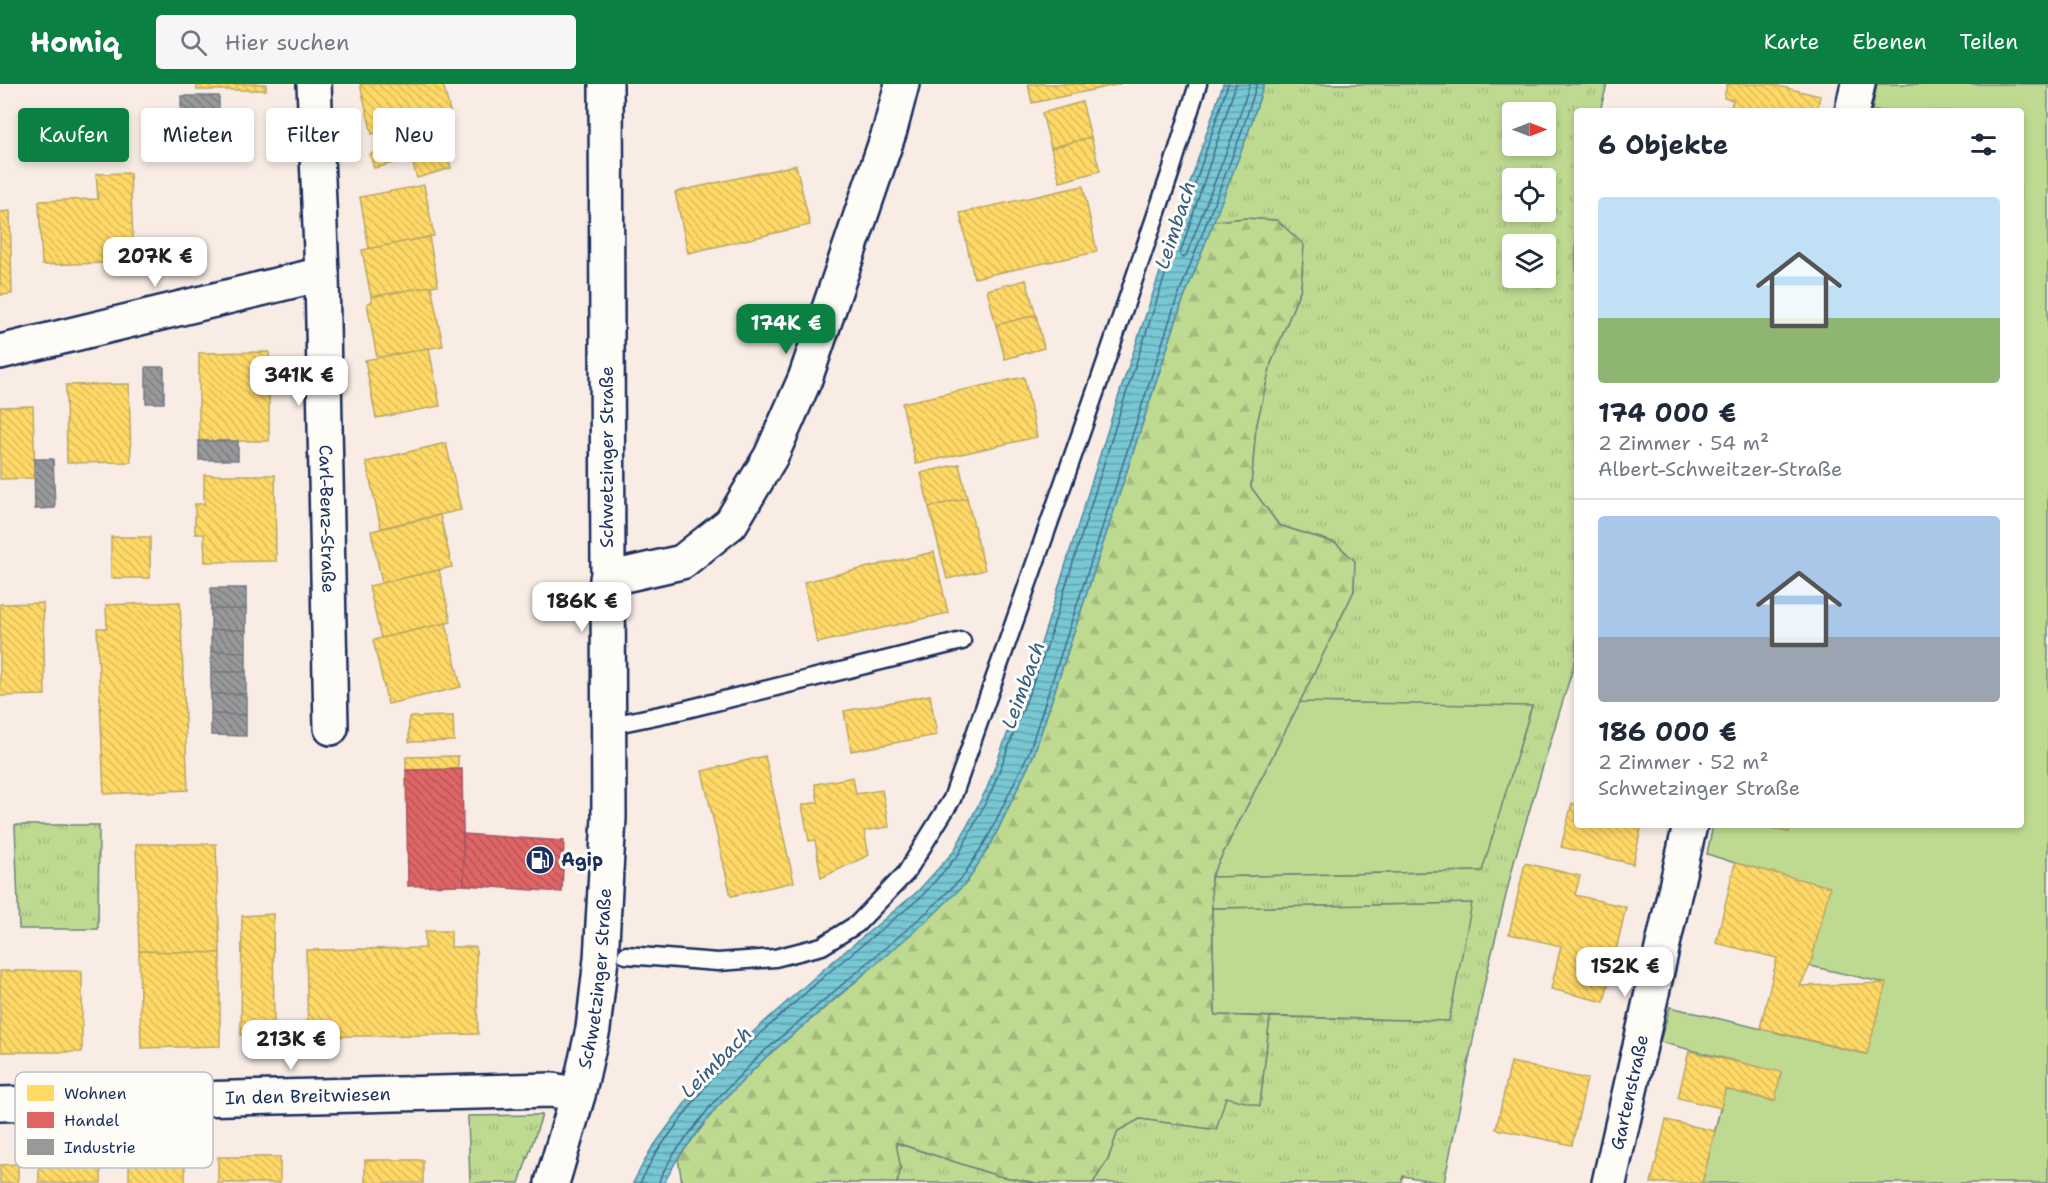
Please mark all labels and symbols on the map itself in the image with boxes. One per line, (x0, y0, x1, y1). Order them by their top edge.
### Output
north arrow (1502, 102, 1556, 156)
water label: Leimbach (1149, 178, 1201, 272)
pin: 207K € (106, 237, 204, 288)
pin: 174K € (737, 304, 835, 355)
pin: 341K € (250, 356, 348, 407)
street label: Schwetzinger Straße (595, 366, 619, 548)
street label: Carl-Benz-Straße (313, 444, 340, 593)
pin: 186K € (533, 582, 631, 633)
water label: Leimbach (995, 638, 1051, 732)
fuel station icon: Agip (524, 844, 556, 876)
place label: Agip (561, 848, 603, 872)
street label: Schwetzinger Straße (572, 887, 617, 1071)
pin: 152K € (1576, 947, 1674, 998)
pin: 213K € (242, 1020, 340, 1071)
water label: Leimbach (675, 1021, 757, 1103)
street label: Gartenstraße (1605, 1032, 1654, 1152)
legend (15, 1072, 213, 1168)
street label: In den Breitwiesen (225, 1082, 391, 1110)
text: Wohnen (64, 1083, 127, 1104)
text: Handel (64, 1110, 119, 1131)
text: Industrie (64, 1137, 136, 1158)

